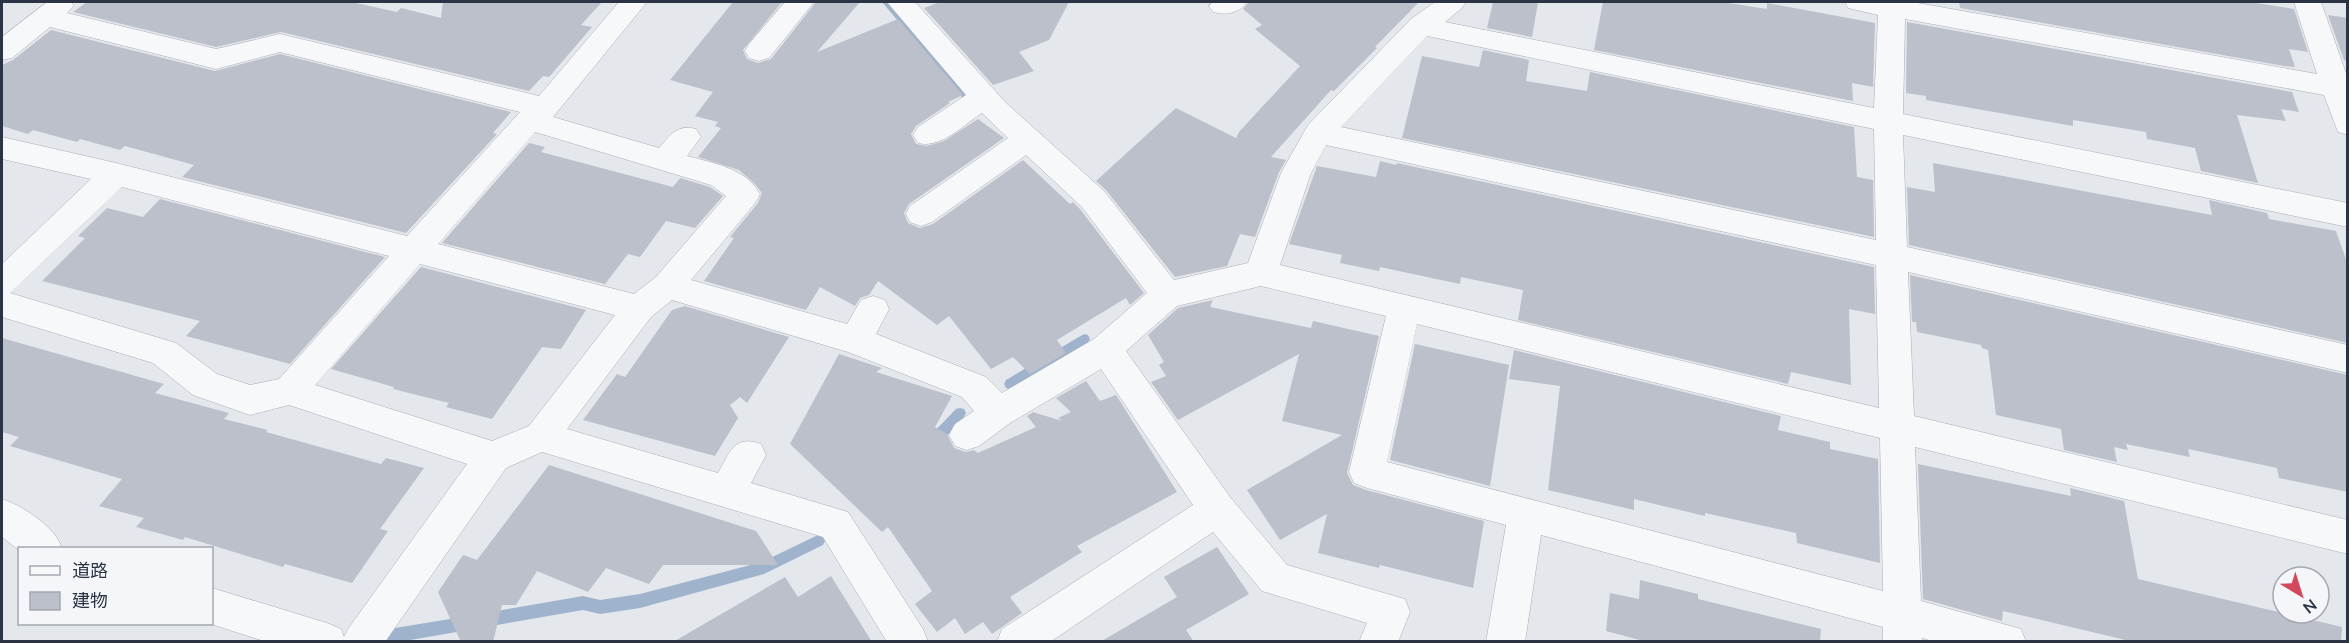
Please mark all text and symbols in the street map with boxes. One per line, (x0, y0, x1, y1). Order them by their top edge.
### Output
legend (18, 547, 213, 625)
text: 道路 (72, 559, 108, 582)
north arrow (2271, 565, 2331, 625)
text: 建物 (72, 589, 108, 612)
text: N (2299, 595, 2321, 618)

